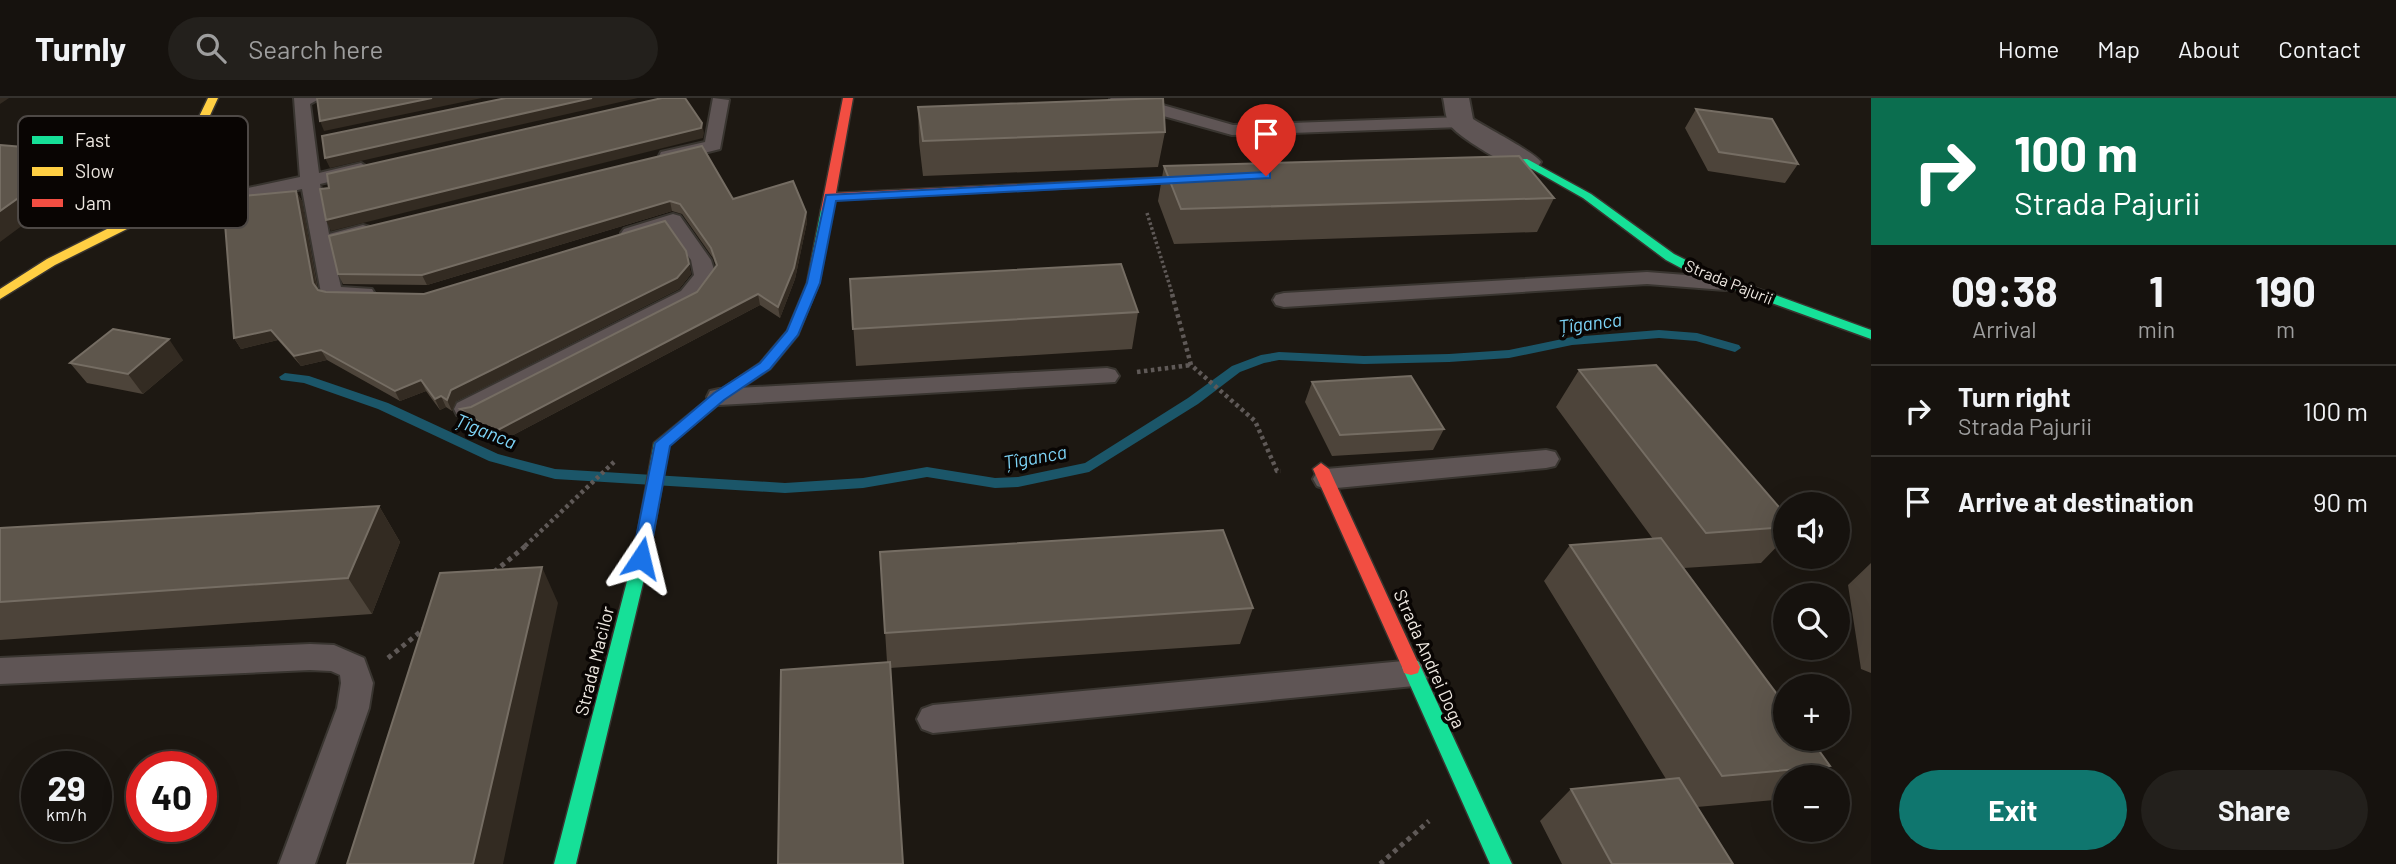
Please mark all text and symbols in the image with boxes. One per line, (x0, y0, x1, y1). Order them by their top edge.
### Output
search box (168, 17, 658, 80)
text: Turnly (35, 28, 126, 68)
icon: search (192, 29, 230, 67)
text: Search here (248, 33, 383, 64)
text: Home (1998, 34, 2059, 63)
text: Map (2097, 34, 2140, 63)
text: About (2178, 34, 2240, 63)
text: Contact (2278, 34, 2361, 63)
pin (1236, 104, 1296, 176)
icon: arrive (1247, 115, 1285, 153)
legend (18, 116, 248, 228)
text: 100 m (2014, 123, 2138, 182)
icon: right (1899, 126, 1990, 217)
text: Fast (75, 128, 111, 151)
text: Slow (75, 159, 114, 182)
text: Strada Pajurii (2014, 183, 2201, 221)
text: Jam (75, 191, 111, 214)
street label: Strada Pajurii (1682, 255, 1776, 308)
text: 09:38 (1951, 265, 2058, 315)
text: 1 (2149, 265, 2164, 315)
text: 190 (2255, 265, 2316, 315)
water label: Țîganca (1557, 307, 1623, 338)
text: Arrival (1972, 315, 2037, 343)
text: min (2138, 315, 2175, 343)
text: m (2276, 315, 2295, 343)
text: Turn right (1958, 381, 2071, 412)
icon: right (1899, 392, 1937, 430)
text: 100 m (2303, 395, 2368, 426)
water label: Țîganca (452, 408, 520, 453)
text: Strada Pajurii (1958, 412, 2092, 440)
water label: Țîganca (1002, 440, 1068, 473)
icon: arrive (1899, 483, 1937, 521)
text: Arrive at destination (1958, 486, 2194, 517)
text: 90 m (2313, 486, 2368, 517)
map controls (1773, 492, 1850, 842)
button: sound (1773, 492, 1850, 569)
position arrow (604, 521, 678, 595)
button: search (1773, 583, 1850, 660)
street label: Strada Andrei Doga (1389, 586, 1470, 731)
street label: Strada Macilor (570, 603, 618, 718)
button: + (1773, 674, 1850, 751)
speed limit sign: 40 (126, 751, 217, 842)
button: − (1773, 765, 1850, 842)
text: 29 (47, 766, 86, 808)
button: Exit (1899, 770, 2127, 850)
button: Share (2141, 770, 2368, 850)
text: km/h (46, 803, 87, 825)

